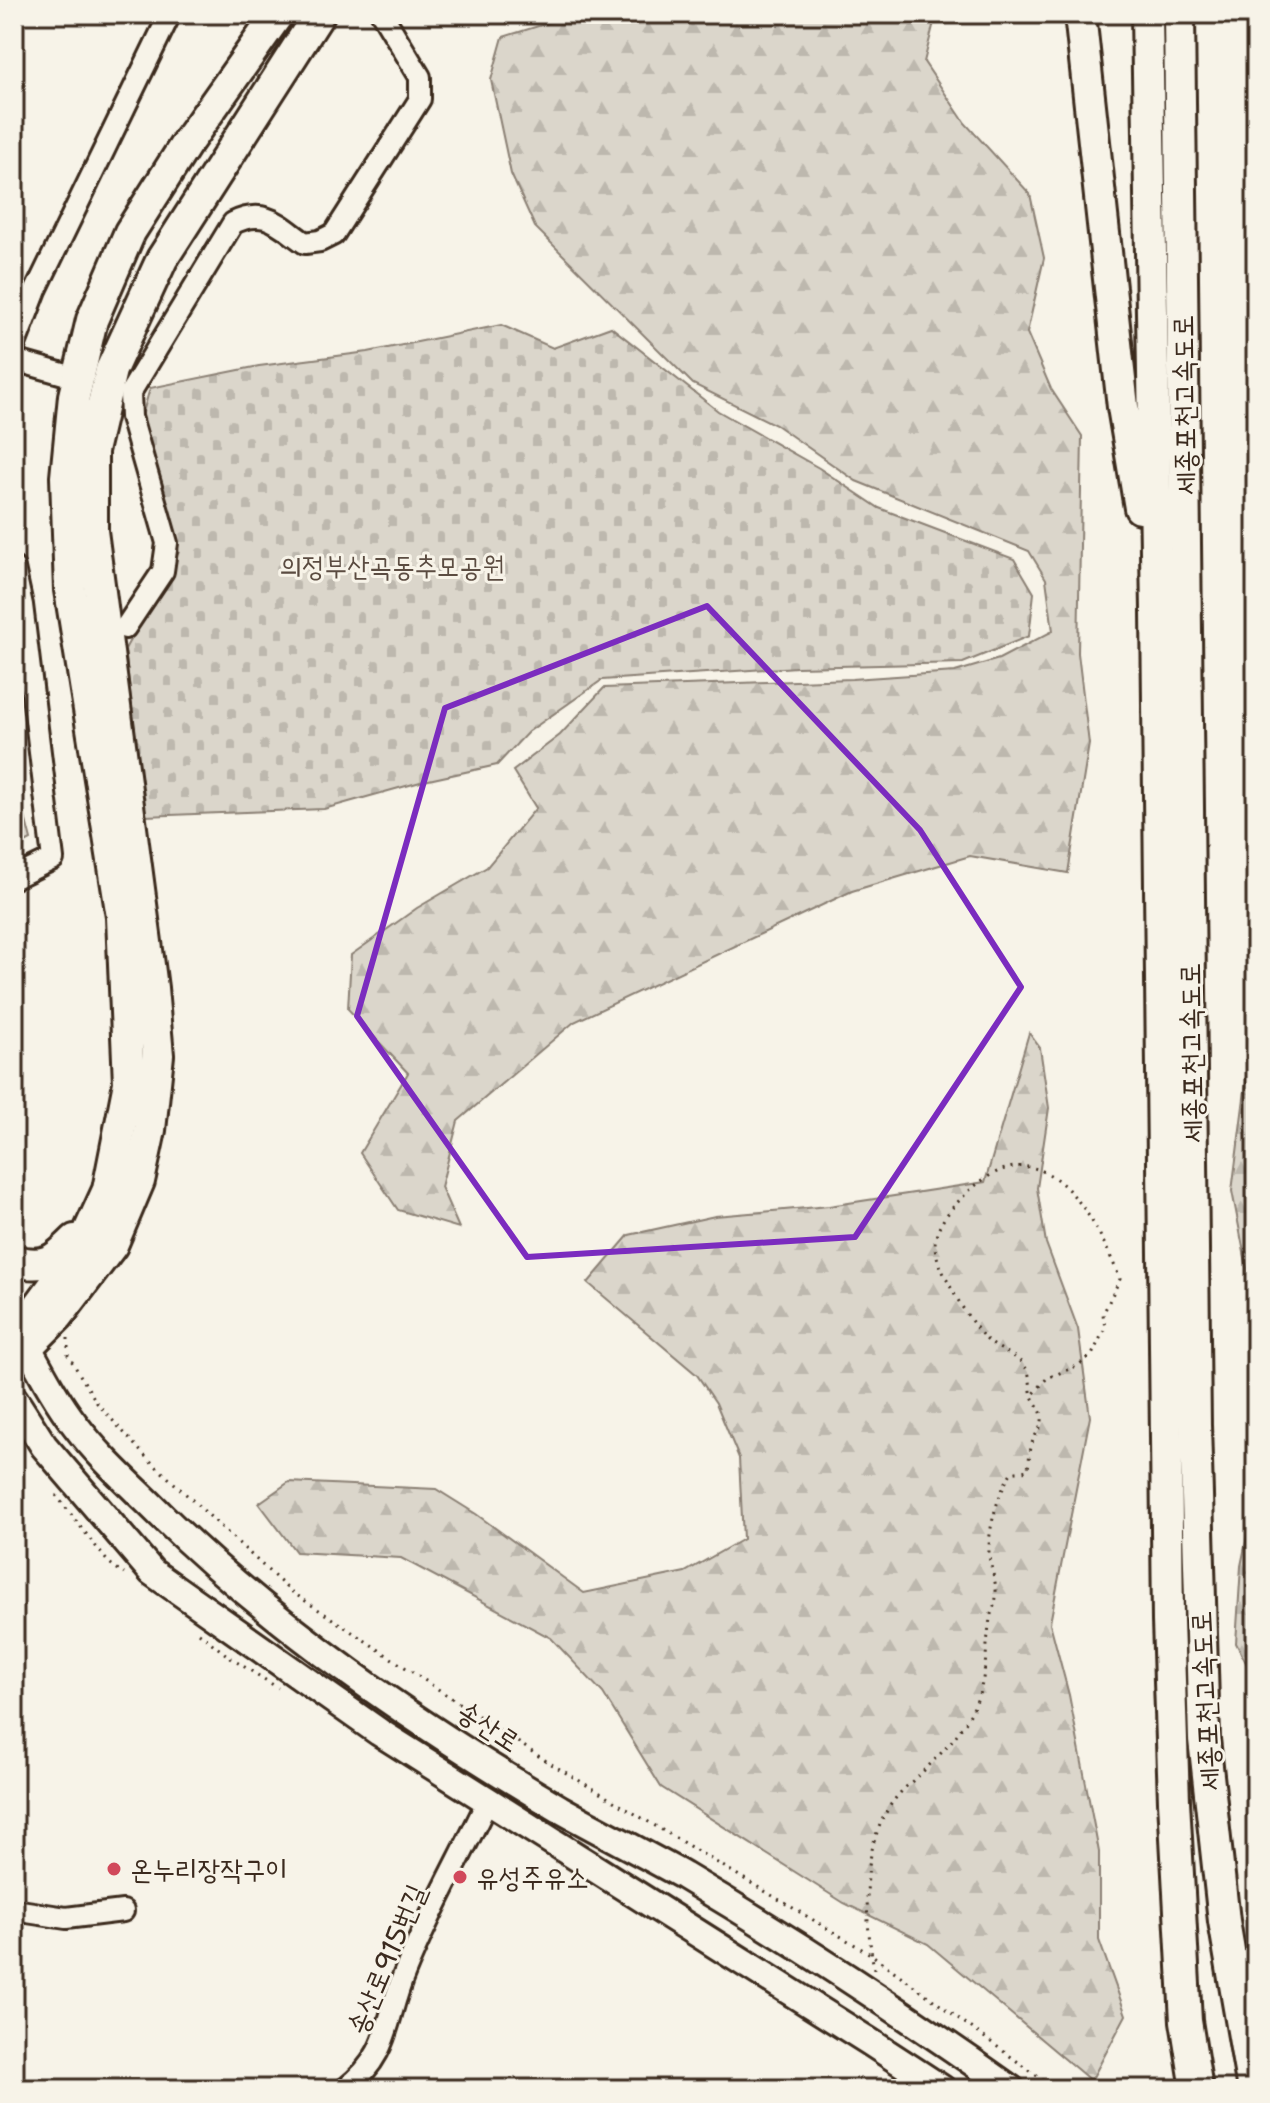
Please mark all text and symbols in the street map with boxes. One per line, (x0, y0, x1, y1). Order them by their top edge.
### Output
street label: 세종포천고속도로 (1163, 315, 1205, 495)
park label: 의정부산곡동추모공원 (279, 547, 505, 585)
street label: 세종포천고속도로 (1170, 963, 1212, 1143)
street label: 세종포천고속도로 (1181, 1610, 1229, 1792)
street label: 송산로 (450, 1692, 528, 1760)
place label: 온누리장작구이 (130, 1850, 288, 1888)
place label: 유성주유소 (476, 1858, 589, 1896)
marker: 온누리장작구이 (105, 1860, 123, 1878)
marker: 유성주유소 (451, 1868, 469, 1886)
street label: 송산로915번길 (337, 1878, 435, 2040)

